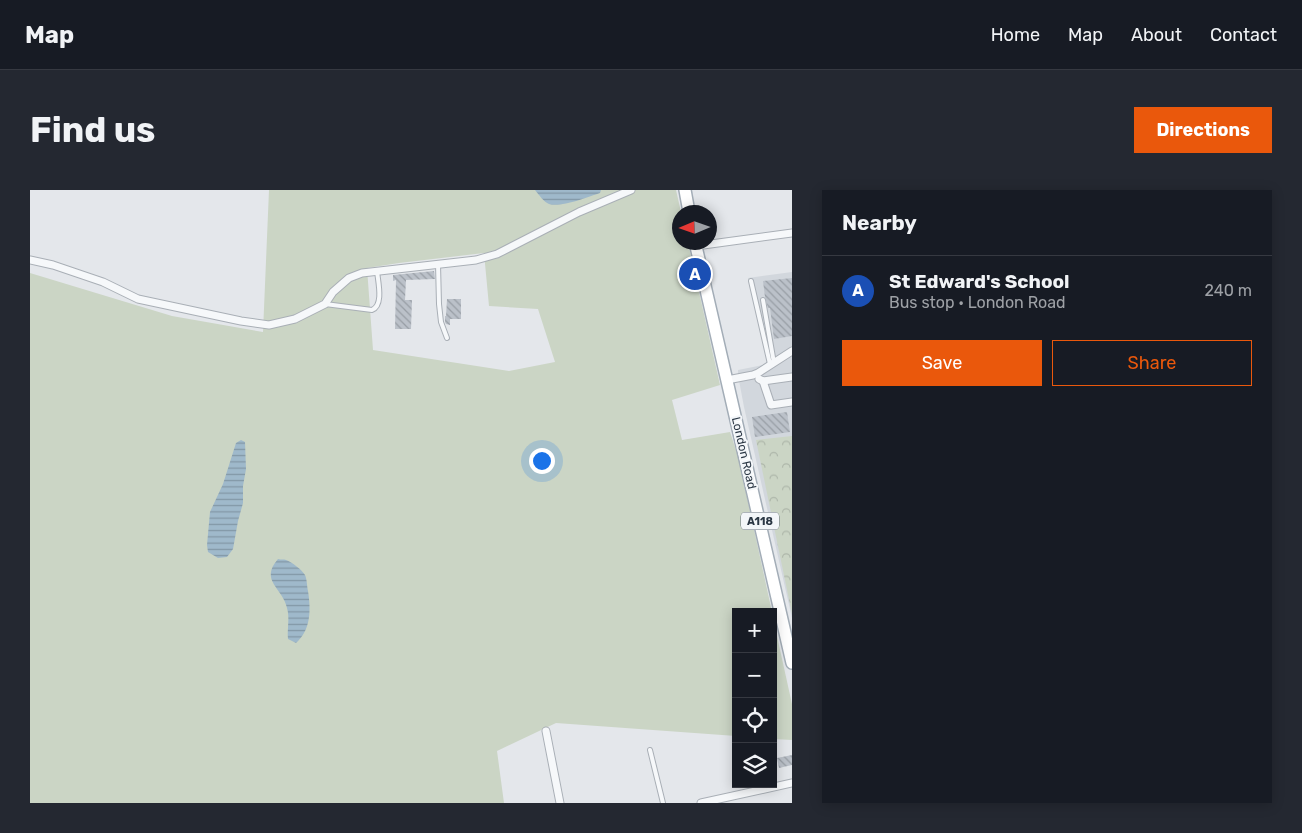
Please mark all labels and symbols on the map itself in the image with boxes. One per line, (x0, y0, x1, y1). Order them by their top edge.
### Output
north arrow (672, 205, 717, 250)
pin: A (679, 255, 711, 293)
street label: London Road (729, 416, 759, 490)
your location (529, 448, 555, 474)
road number: A118 (741, 512, 779, 530)

